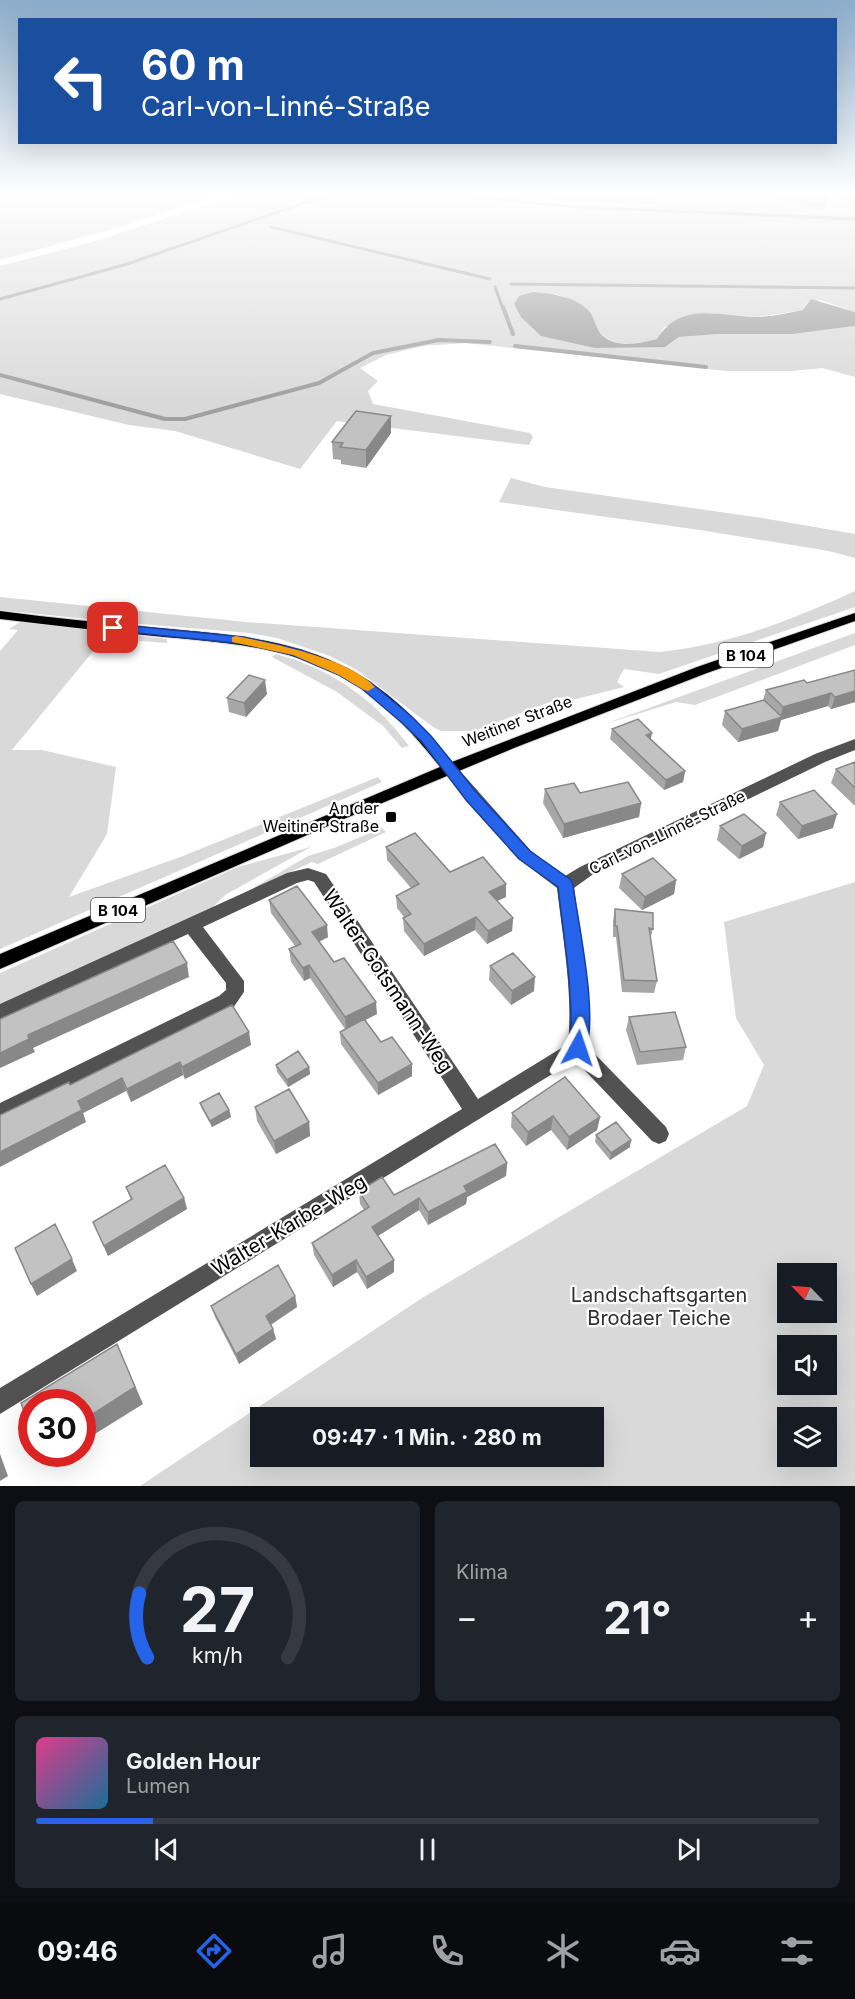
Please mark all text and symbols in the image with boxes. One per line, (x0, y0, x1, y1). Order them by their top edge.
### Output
text: 60 m (141, 39, 245, 90)
icon: left (42, 42, 120, 120)
text: Carl-von-Linné-Straße (141, 90, 430, 123)
pin (87, 602, 138, 653)
icon: arrive (96, 611, 129, 644)
road number: B 104 (719, 643, 773, 667)
street label: Weitiner Straße (459, 691, 575, 751)
street label: Carl-von-Linné-Straße (586, 785, 748, 879)
place label: An der Weitiner Straße (263, 798, 379, 836)
marker: An der Weitiner Straße (384, 810, 398, 824)
street label: Walter-Gotsmann-Weg (318, 885, 458, 1077)
road number: B 104 (91, 898, 145, 922)
position arrow (546, 1016, 610, 1080)
street label: Walter-Karbe-Weg (207, 1169, 371, 1281)
north arrow (777, 1263, 837, 1323)
map controls (777, 1263, 837, 1467)
park label: Landschaftsgarten Brodaer Teiche (571, 1283, 747, 1330)
button: sound (777, 1335, 837, 1395)
speed limit sign: 30 (18, 1389, 96, 1467)
button: layers (777, 1407, 837, 1467)
text: 09:47 · 1 Min. · 280 m (312, 1424, 542, 1450)
text: Klima (456, 1560, 508, 1584)
text: 27 (180, 1572, 255, 1647)
text: 21° (603, 1590, 672, 1645)
text: − (456, 1597, 478, 1637)
text: + (797, 1597, 819, 1637)
text: km/h (192, 1642, 243, 1668)
text: Golden Hour (126, 1748, 260, 1774)
text: Lumen (126, 1774, 190, 1798)
icon: previous (150, 1833, 183, 1866)
icon: pause (411, 1833, 444, 1866)
icon: next (672, 1833, 705, 1866)
icon: directions (193, 1930, 235, 1972)
icon: music (309, 1930, 351, 1972)
icon: phone (426, 1930, 468, 1972)
icon: climate (542, 1930, 584, 1972)
icon: car (659, 1930, 701, 1972)
icon: filters (776, 1930, 818, 1972)
text: 09:46 (37, 1935, 118, 1968)

